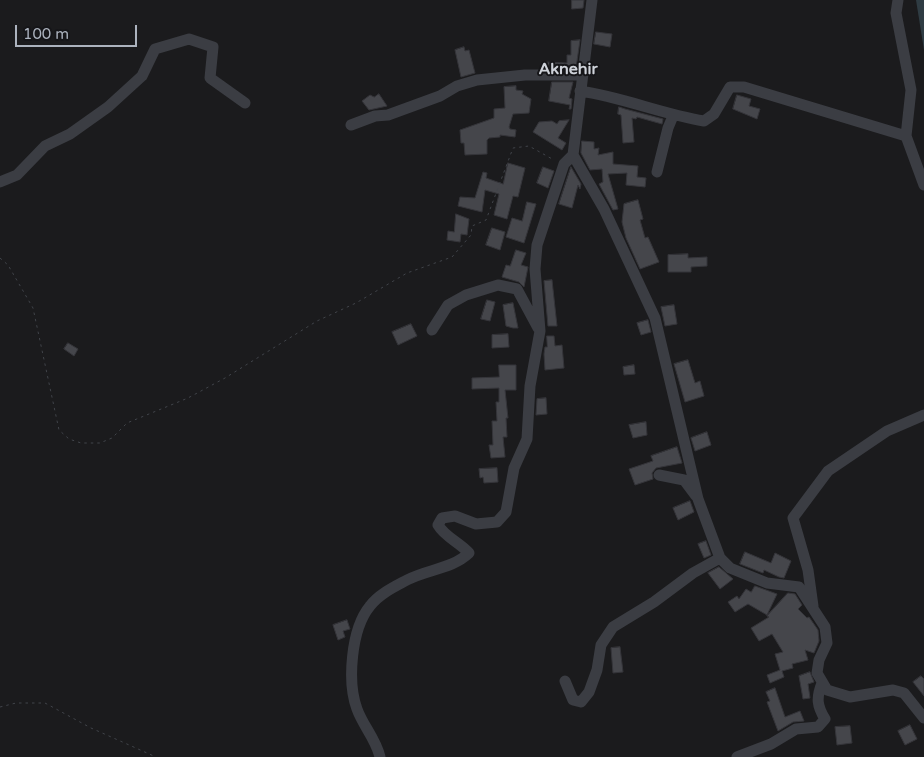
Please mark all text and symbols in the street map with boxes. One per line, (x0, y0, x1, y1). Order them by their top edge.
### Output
scale bar (18, 15, 140, 47)
text: 100 m (23, 25, 69, 43)
district label: Aknehir (538, 60, 598, 80)

